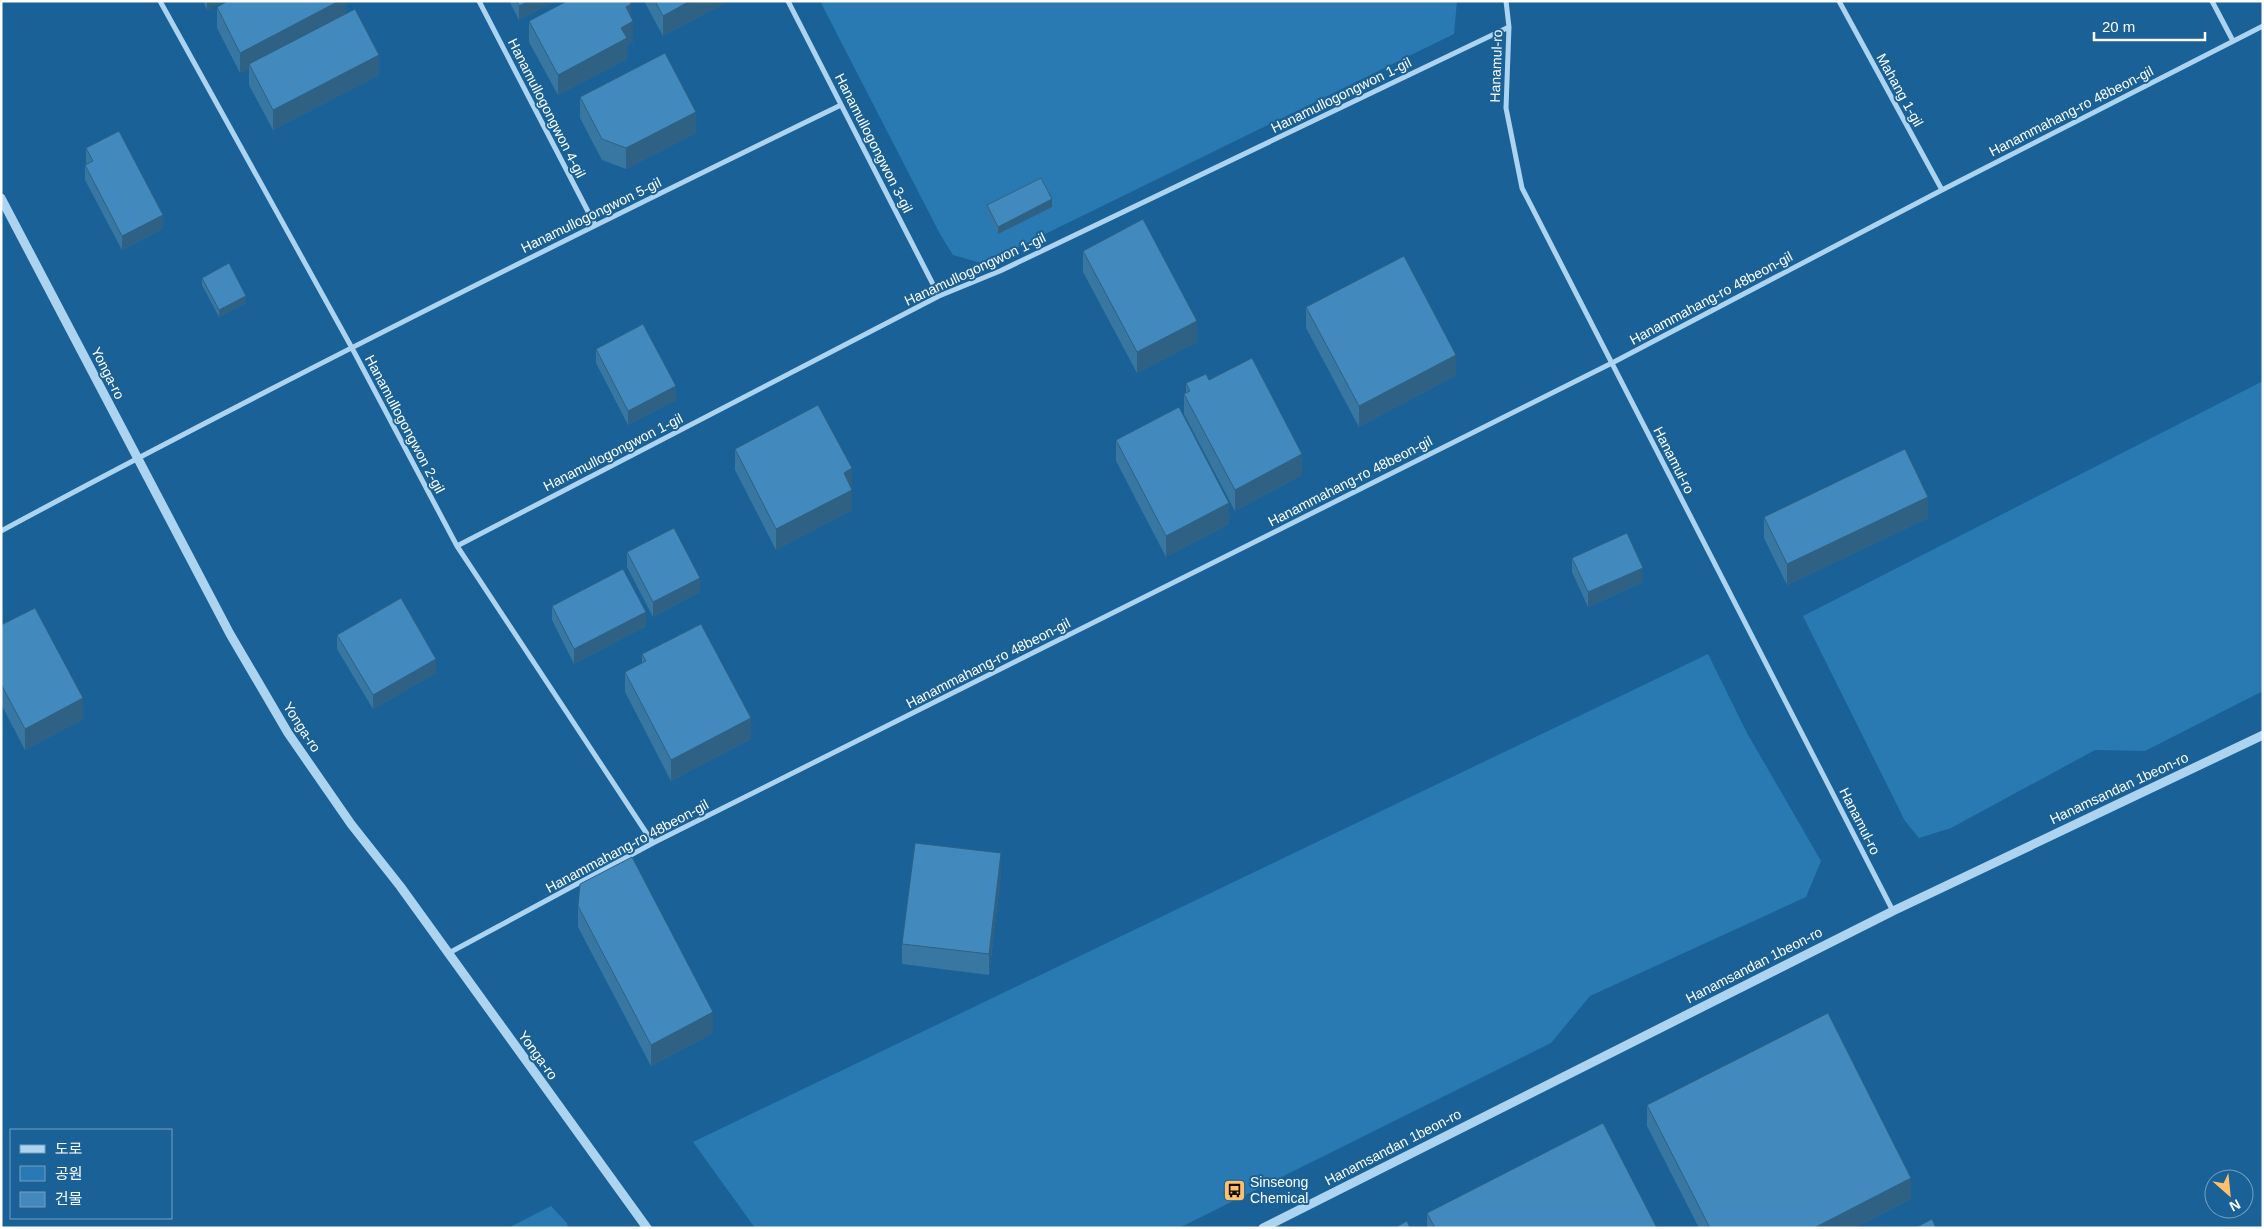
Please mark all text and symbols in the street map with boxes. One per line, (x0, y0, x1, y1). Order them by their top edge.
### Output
scale bar (2094, 10, 2205, 42)
text: 20 m (2102, 18, 2135, 35)
street label: Hanamul-ro (1487, 29, 1505, 103)
street label: Hanamullogongwon 4-gil (505, 36, 589, 180)
street label: Mahang 1-gil (1873, 51, 1927, 129)
street label: Hanamullogongwon 1-gil (1268, 54, 1414, 136)
street label: Hanammahang-ro 48beon-gil (1986, 63, 2156, 159)
street label: Hanamullogongwon 3-gil (832, 71, 916, 215)
street label: Hanamullogongwon 5-gil (518, 174, 664, 256)
street label: Hanamullogongwon 1-gil (902, 229, 1048, 309)
street label: Hanammahang-ro 48beon-gil (1627, 248, 1795, 348)
street label: Yonga-ro (88, 344, 128, 402)
street label: Hanamullogongwon 2-gil (362, 352, 448, 496)
street label: Hanamullogongwon 1-gil (541, 410, 685, 494)
street label: Hanamul-ro (1650, 424, 1698, 496)
street label: Hanammahang-ro 48beon-gil (1265, 433, 1435, 529)
street label: Hanammahang-ro 48beon-gil (903, 615, 1073, 711)
street label: Yonga-ro (280, 699, 324, 755)
street label: Hanamsandan 1beon-ro (2047, 749, 2191, 827)
street label: Hanamul-ro (1836, 785, 1884, 857)
street label: Hanammahang-ro 48beon-gil (543, 796, 711, 896)
street label: Hanamsandan 1beon-ro (1683, 924, 1825, 1006)
street label: Yonga-ro (515, 1028, 561, 1083)
street label: Hanamsandan 1beon-ro (1322, 1106, 1464, 1188)
legend (10, 1129, 172, 1219)
text: 도로 (55, 1140, 83, 1157)
text: 공원 (55, 1165, 83, 1182)
north arrow (2204, 1169, 2254, 1219)
place label: Sinseong Chemical (1250, 1174, 1308, 1206)
bus stop icon: Sinseong Chemical (1222, 1178, 1246, 1202)
text: 건물 (55, 1190, 83, 1207)
text: N (2227, 1196, 2243, 1215)

